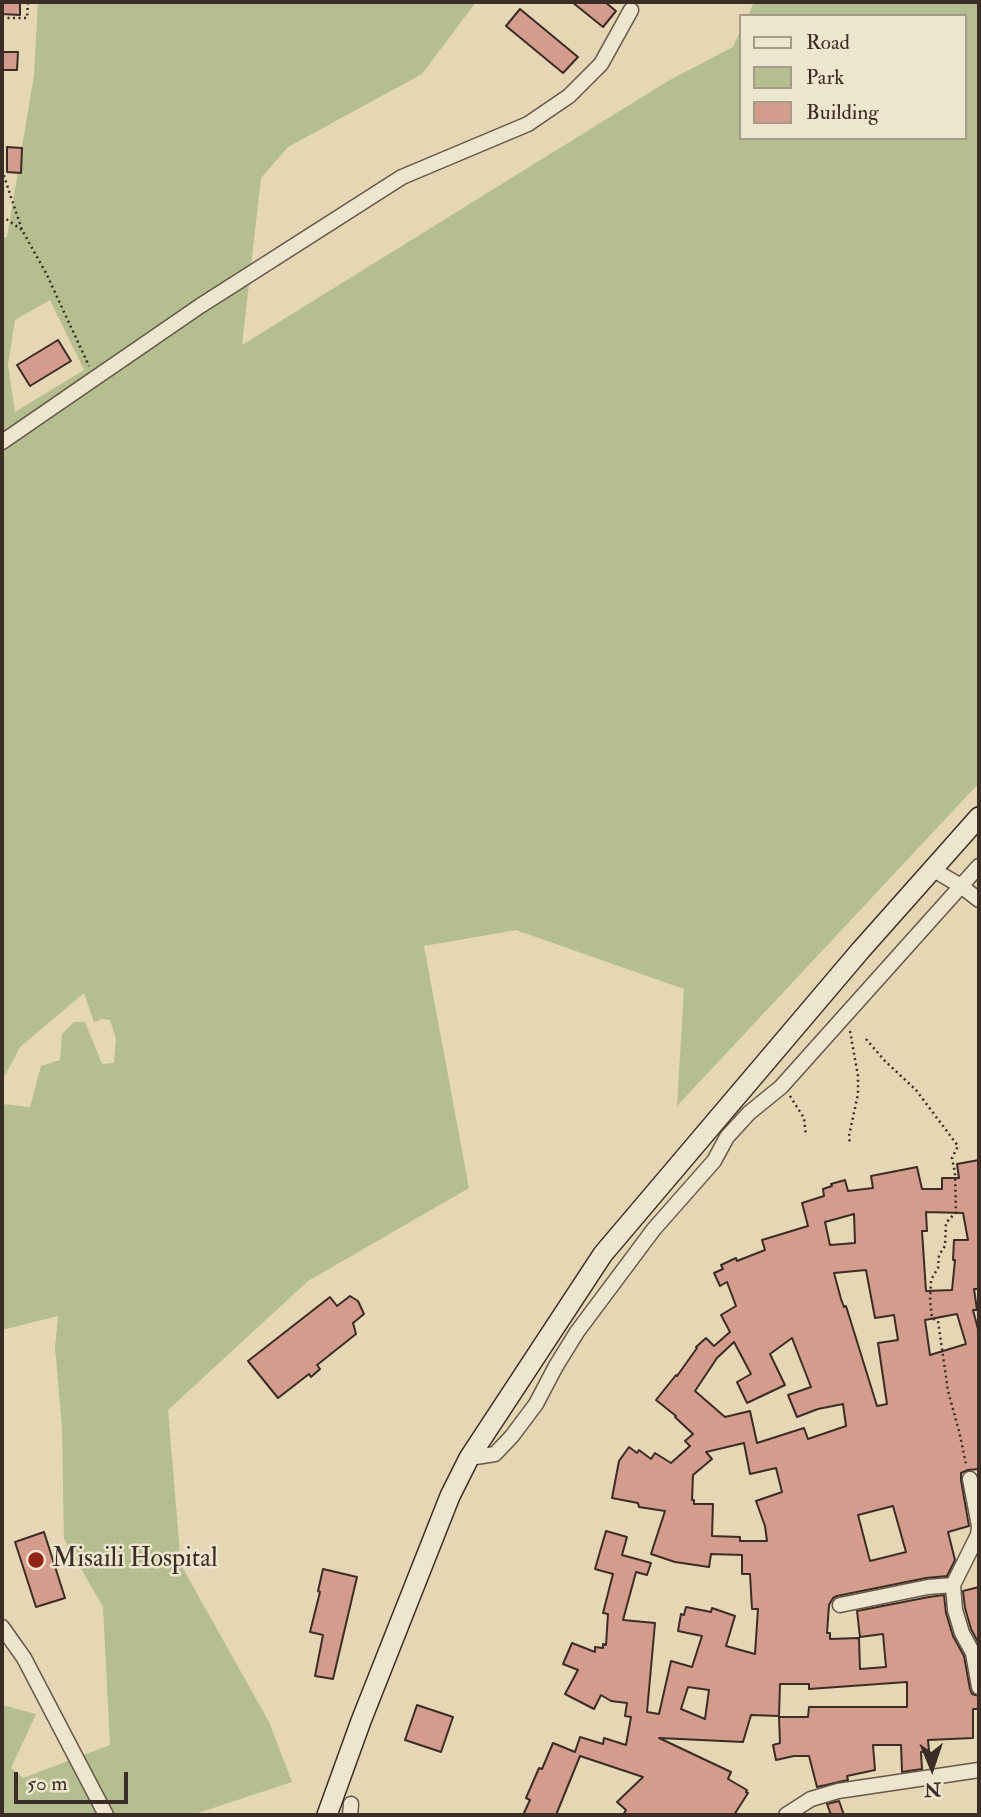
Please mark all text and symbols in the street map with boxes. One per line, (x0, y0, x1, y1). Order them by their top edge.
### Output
legend (740, 14, 967, 140)
text: Road (806, 29, 850, 56)
text: Park (806, 64, 844, 91)
text: Building (806, 99, 879, 126)
place label: Misaili Hospital (52, 1544, 218, 1576)
marker: Misaili Hospital (26, 1550, 46, 1570)
north arrow (897, 1733, 967, 1803)
scale bar (18, 1758, 131, 1802)
text: 50 m (27, 1770, 68, 1797)
text: N (924, 1777, 942, 1801)

